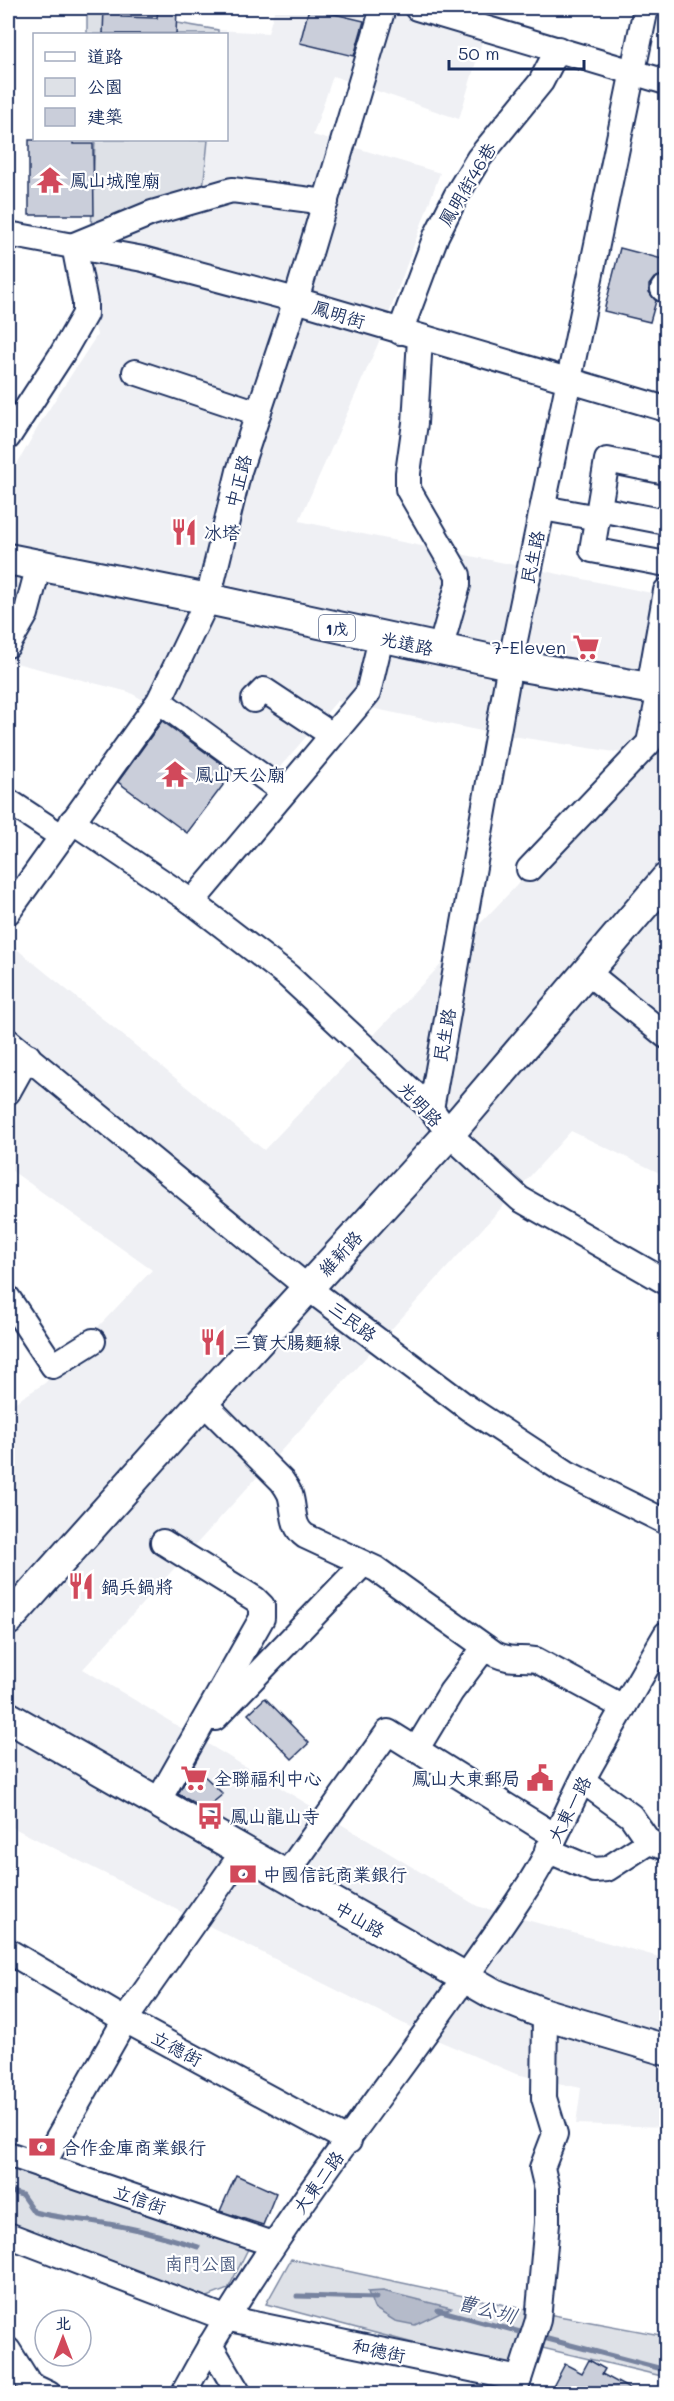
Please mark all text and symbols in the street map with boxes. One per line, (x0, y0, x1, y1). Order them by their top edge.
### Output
legend (33, 33, 228, 141)
scale bar (449, 33, 584, 71)
text: 50 m (458, 41, 500, 65)
text: 道路 (87, 44, 123, 68)
text: 公園 (87, 74, 123, 98)
text: 建築 (87, 104, 123, 128)
street label: 鳳明街46巷 (433, 138, 501, 230)
temple icon: 鳳山城隍廟 (35, 165, 65, 195)
place label: 鳳山城隍廟 (70, 168, 160, 192)
street label: 鳳明街 (310, 295, 368, 333)
street label: 中正路 (219, 452, 257, 510)
restaurant icon: 冰塔 (169, 517, 199, 547)
place label: 冰塔 (204, 520, 240, 544)
street label: 民生路 (515, 528, 549, 586)
road number: 1戊 (319, 615, 355, 641)
street label: 光遠路 (378, 626, 436, 660)
supermarket icon: 7-Eleven (571, 632, 601, 662)
place label: 7-Eleven (492, 635, 566, 659)
temple icon: 鳳山天公廟 (160, 759, 190, 789)
place label: 鳳山天公廟 (195, 762, 285, 786)
street label: 民生路 (427, 1006, 461, 1064)
street label: 光明路 (394, 1076, 448, 1132)
street label: 維新路 (313, 1225, 367, 1281)
street label: 三民路 (324, 1295, 382, 1347)
restaurant icon: 三寶大腸麵線 (198, 1327, 228, 1357)
place label: 三寶大腸麵線 (233, 1330, 341, 1354)
restaurant icon: 鍋兵鍋將 (66, 1571, 96, 1601)
place label: 鍋兵鍋將 (101, 1574, 173, 1598)
supermarket icon: 全聯福利中心 (179, 1763, 209, 1793)
public building icon: 鳳山大東郵局 (525, 1763, 555, 1793)
place label: 全聯福利中心 (214, 1766, 322, 1790)
place label: 鳳山大東郵局 (412, 1766, 520, 1790)
street label: 大東一路 (542, 1771, 596, 1847)
bus stop icon: 鳳山龍山寺 (195, 1801, 225, 1831)
place label: 鳳山龍山寺 (230, 1804, 320, 1828)
bank icon: 中國信託商業銀行 (228, 1859, 258, 1889)
place label: 中國信託商業銀行 (263, 1862, 407, 1886)
street label: 中山路 (331, 1895, 389, 1943)
street label: 立德街 (148, 2025, 206, 2071)
bank icon: 合作金庫商業銀行 (27, 2132, 57, 2162)
place label: 合作金庫商業銀行 (62, 2135, 206, 2159)
street label: 大東二路 (287, 2146, 349, 2218)
street label: 立信街 (111, 2179, 169, 2219)
park label: 南門公園 (165, 2251, 237, 2275)
water label: 曹公圳 (455, 2288, 521, 2329)
north arrow (33, 2308, 93, 2368)
text: 北 (55, 2312, 71, 2333)
street label: 和德街 (350, 2333, 408, 2367)

